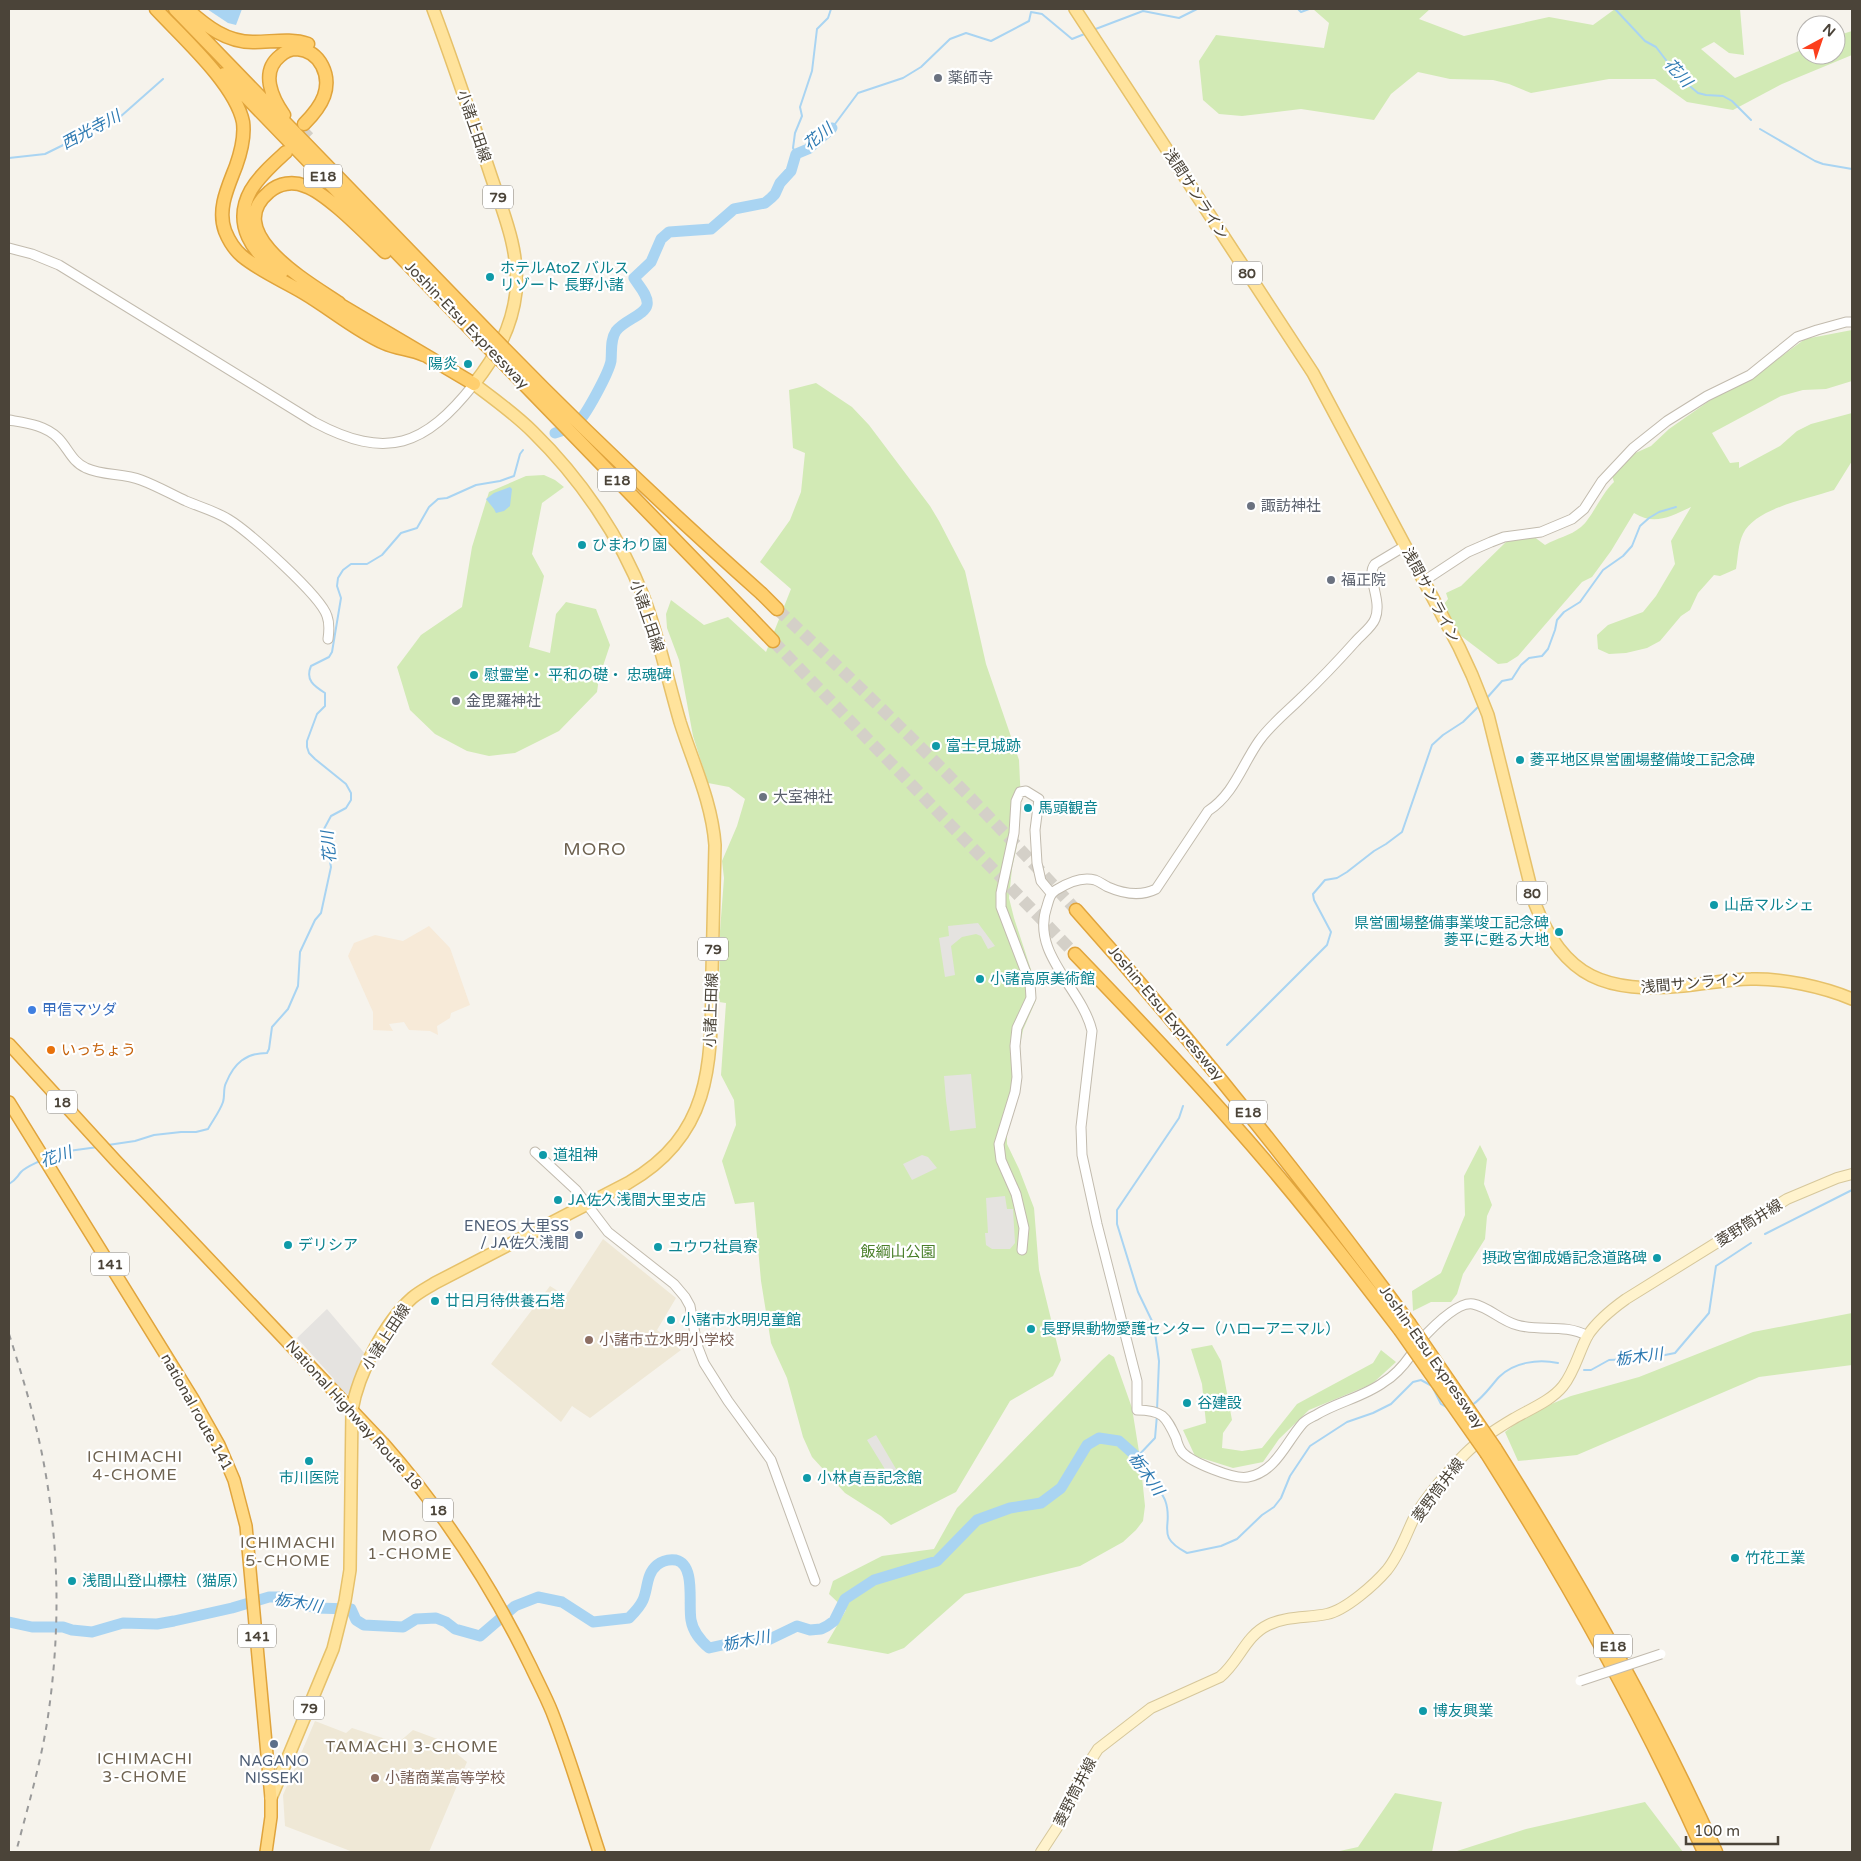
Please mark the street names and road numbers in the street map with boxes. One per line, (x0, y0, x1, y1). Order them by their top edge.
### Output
street label: 小諸上田線 (453, 88, 495, 164)
street label: 浅間サンライン (1160, 145, 1232, 243)
road number: E18 (304, 165, 342, 188)
road number: 79 (483, 186, 513, 208)
street label: Joshin-Etsu Expressway (401, 257, 533, 393)
road number: 80 (1232, 262, 1262, 284)
road number: E18 (598, 468, 636, 492)
street label: 浅間サンライン (1398, 544, 1464, 646)
street label: 小諸上田線 (626, 578, 668, 654)
road number: 80 (1517, 881, 1547, 904)
road number: 79 (698, 938, 728, 961)
street label: Joshin-Etsu Expressway (1104, 942, 1228, 1084)
street label: 浅間サンライン (1640, 969, 1746, 997)
street label: 小諸上田線 (701, 972, 721, 1048)
road number: 18 (47, 1090, 77, 1114)
road number: E18 (1229, 1100, 1267, 1124)
street label: 菱野筒井線 (1712, 1195, 1786, 1251)
road number: 141 (91, 1252, 129, 1276)
street label: Joshin-Etsu Expressway (1376, 1282, 1488, 1432)
street label: 小諸上田線 (358, 1301, 414, 1373)
street label: National Highway Route 18 (282, 1336, 426, 1494)
street label: national route 141 (157, 1350, 237, 1474)
street label: 菱野筒井線 (1408, 1455, 1468, 1525)
road number: 18 (423, 1498, 453, 1522)
road number: 141 (238, 1624, 276, 1648)
road number: E18 (1594, 1634, 1632, 1658)
road number: 79 (294, 1696, 324, 1720)
street label: 菱野筒井線 (1050, 1754, 1100, 1830)

